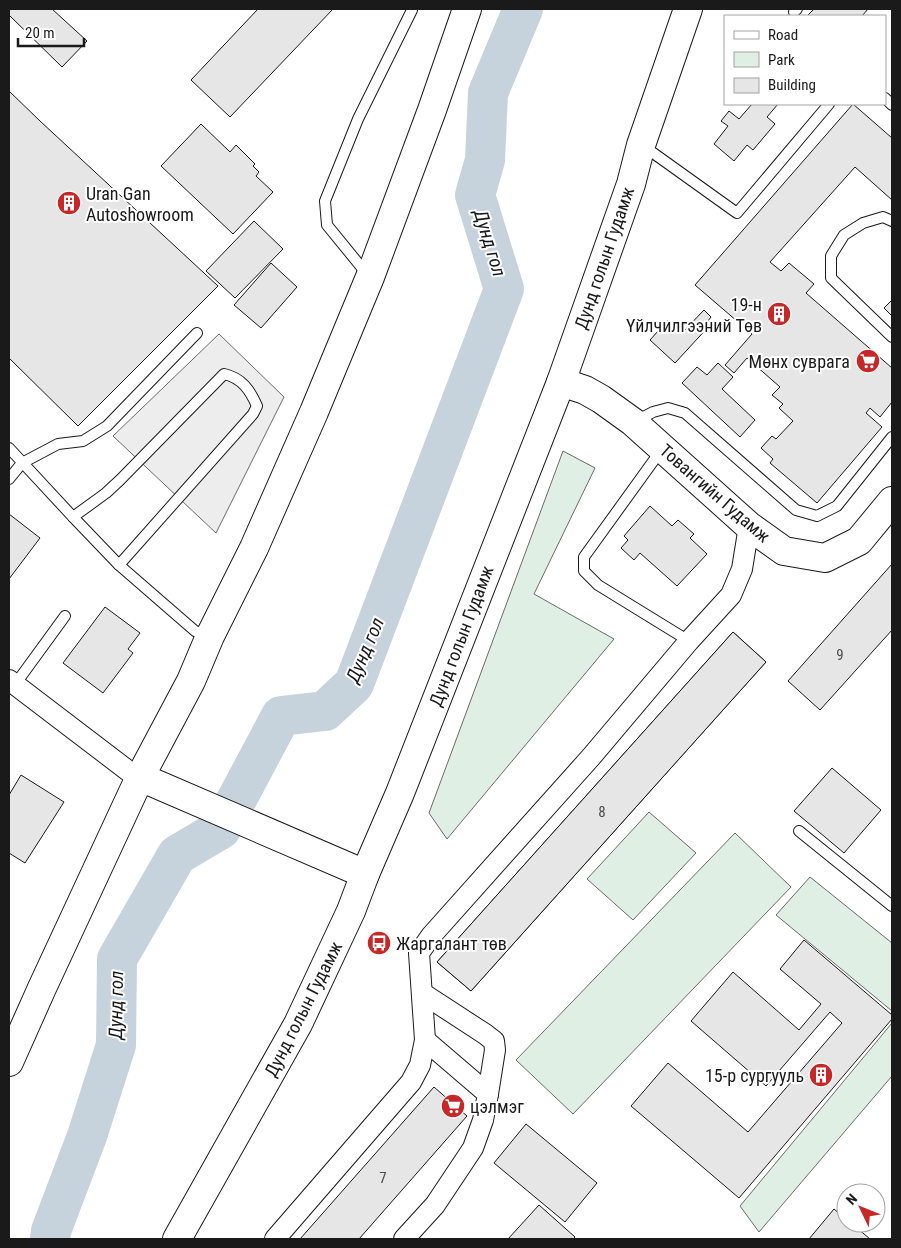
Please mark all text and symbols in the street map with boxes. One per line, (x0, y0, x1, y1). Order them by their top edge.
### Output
scale bar (18, 15, 84, 47)
legend (724, 15, 886, 105)
text: 20 m (25, 24, 55, 42)
text: Road (768, 26, 798, 44)
text: Park (768, 51, 795, 69)
text: Building (768, 76, 816, 94)
place label: Uran Gan Autoshowroom (86, 183, 194, 225)
street label: Дунд голын Гудамж (570, 184, 638, 332)
building icon: Uran Gan Autoshowroom (56, 190, 82, 216)
water label: Дунд гол (468, 205, 511, 279)
place label: 19-н Үйлчилгээний Төв (626, 294, 762, 336)
building icon: 19-н Үйлчилгээний Төв (766, 301, 792, 327)
supermarket icon: Мөнх суврага (855, 348, 881, 374)
place label: Мөнх суврага (749, 351, 850, 372)
street label: Товангийн Гудамж (656, 439, 774, 547)
street label: Дунд голын Гудамж (425, 563, 497, 709)
water label: Дунд гол (340, 614, 389, 688)
house number: 9 (836, 646, 844, 664)
house number: 8 (598, 803, 606, 821)
bus stop icon: Жаргалант төв (366, 930, 392, 956)
place label: Жаргалант төв (396, 933, 507, 954)
street label: Дунд голын Гудамж (260, 938, 346, 1080)
water label: Дунд гол (104, 971, 128, 1041)
building icon: 15-р сургууль (808, 1062, 834, 1088)
place label: 15-р сургууль (705, 1065, 804, 1086)
supermarket icon: цэлмэг (440, 1093, 466, 1119)
place label: цэлмэг (470, 1096, 524, 1117)
house number: 7 (379, 1169, 387, 1187)
north arrow (836, 1183, 886, 1233)
text: N (843, 1191, 860, 1208)

